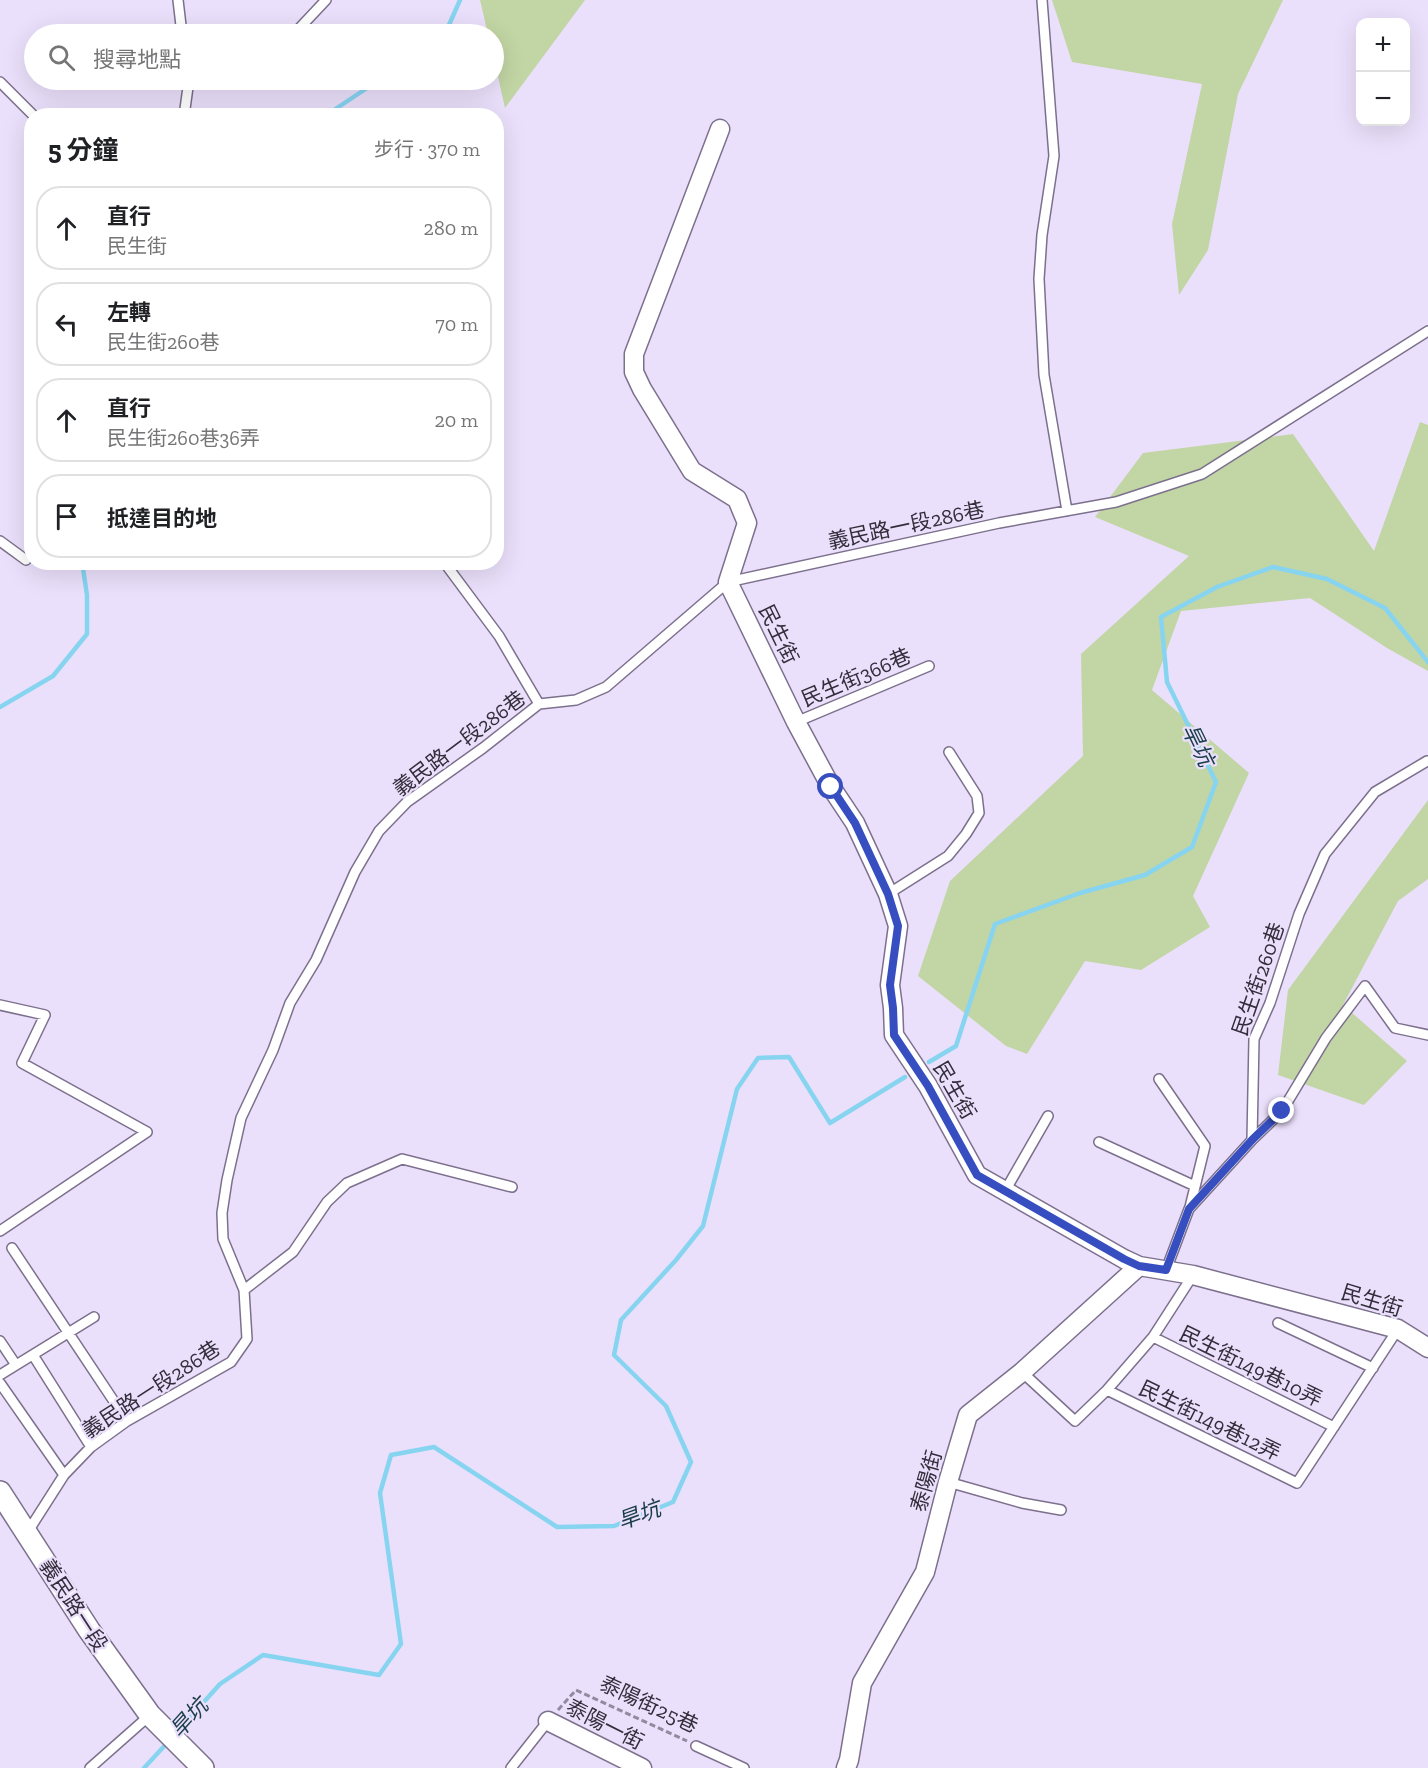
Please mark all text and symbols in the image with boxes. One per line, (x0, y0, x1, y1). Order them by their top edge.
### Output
map controls (1356, 18, 1410, 126)
button: + (1356, 18, 1410, 72)
search box (24, 24, 504, 90)
icon: search (45, 41, 78, 74)
text: 搜尋地點 (93, 46, 181, 73)
button: − (1356, 72, 1410, 126)
text: 5 分鐘 (48, 134, 118, 166)
text: 步行 · 370 m (374, 137, 480, 161)
text: 直行 (107, 203, 151, 230)
icon: ahead (50, 212, 83, 245)
text: 280 m (424, 216, 478, 240)
text: 民生街 (107, 234, 167, 258)
text: 左轉 (107, 299, 151, 326)
icon: left (50, 308, 83, 341)
text: 70 m (435, 312, 478, 336)
text: 民生街260巷 (107, 330, 219, 354)
text: 直行 (107, 395, 151, 422)
icon: ahead (50, 404, 83, 437)
text: 20 m (434, 408, 478, 432)
text: 民生街260巷36弄 (107, 426, 260, 450)
street label: 義民路一段286巷 (826, 496, 986, 554)
icon: arrive (50, 500, 83, 533)
text: 抵達目的地 (107, 505, 217, 532)
street label: 民生街 (754, 600, 804, 668)
street label: 民生街366巷 (797, 643, 915, 711)
street label: 義民路一段286巷 (388, 685, 530, 801)
water label: 旱坑 (1176, 719, 1221, 773)
route start (817, 773, 843, 799)
street label: 民生街260巷 (1227, 919, 1289, 1039)
street label: 民生街 (928, 1056, 982, 1124)
route end (1268, 1097, 1294, 1123)
street label: 民生街 (1338, 1279, 1406, 1321)
street label: 民生街149巷10弄 (1176, 1321, 1326, 1411)
street label: 義民路一段286巷 (77, 1335, 225, 1443)
street label: 民生街149巷12弄 (1135, 1375, 1285, 1465)
street label: 泰陽街 (905, 1447, 947, 1515)
water label: 旱坑 (614, 1494, 667, 1535)
street label: 義民路一段 (35, 1554, 113, 1656)
street label: 泰陽街25巷 (596, 1670, 702, 1738)
water label: 旱坑 (164, 1690, 216, 1743)
street label: 泰陽一街 (562, 1694, 648, 1754)

